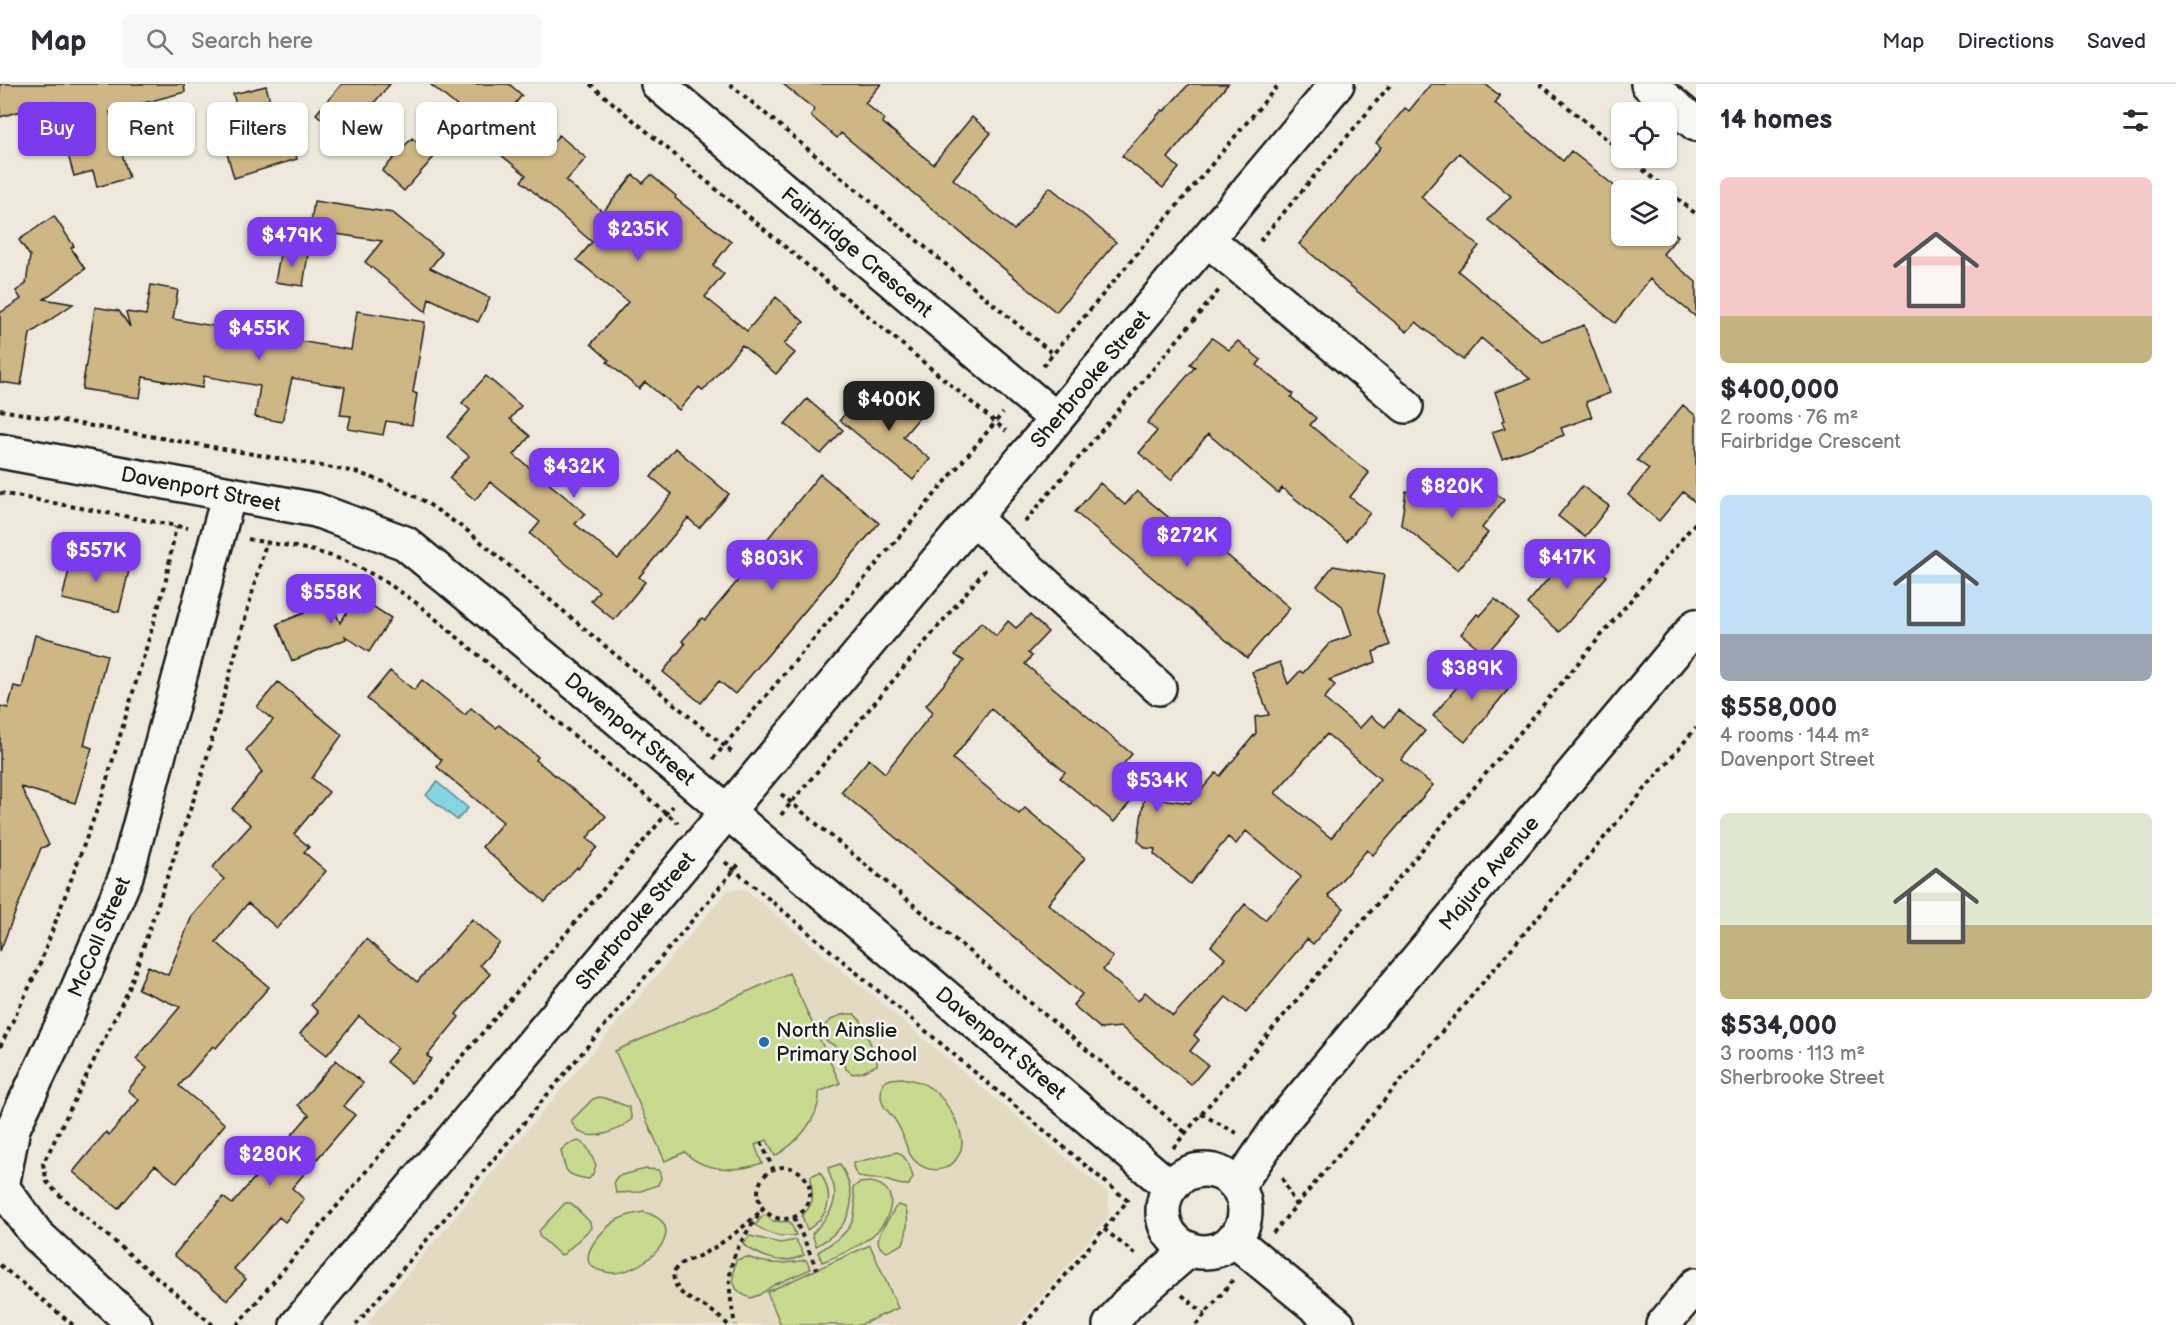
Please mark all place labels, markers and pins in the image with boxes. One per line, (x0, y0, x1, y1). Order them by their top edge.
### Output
pin: $235K (596, 211, 680, 262)
pin: $479K (250, 217, 334, 268)
pin: $455K (217, 310, 301, 361)
pin: $400K (847, 381, 931, 432)
pin: $432K (532, 448, 616, 499)
pin: $820K (1410, 468, 1494, 519)
pin: $272K (1145, 517, 1229, 568)
pin: $557K (54, 532, 138, 583)
pin: $417K (1525, 539, 1609, 590)
pin: $803K (730, 540, 814, 591)
pin: $558K (289, 574, 373, 625)
pin: $389K (1430, 650, 1514, 701)
pin: $534K (1115, 762, 1199, 813)
place label: North Ainslie Primary School (776, 1018, 917, 1067)
marker: North Ainslie Primary School (757, 1035, 771, 1049)
pin: $280K (228, 1136, 312, 1187)

